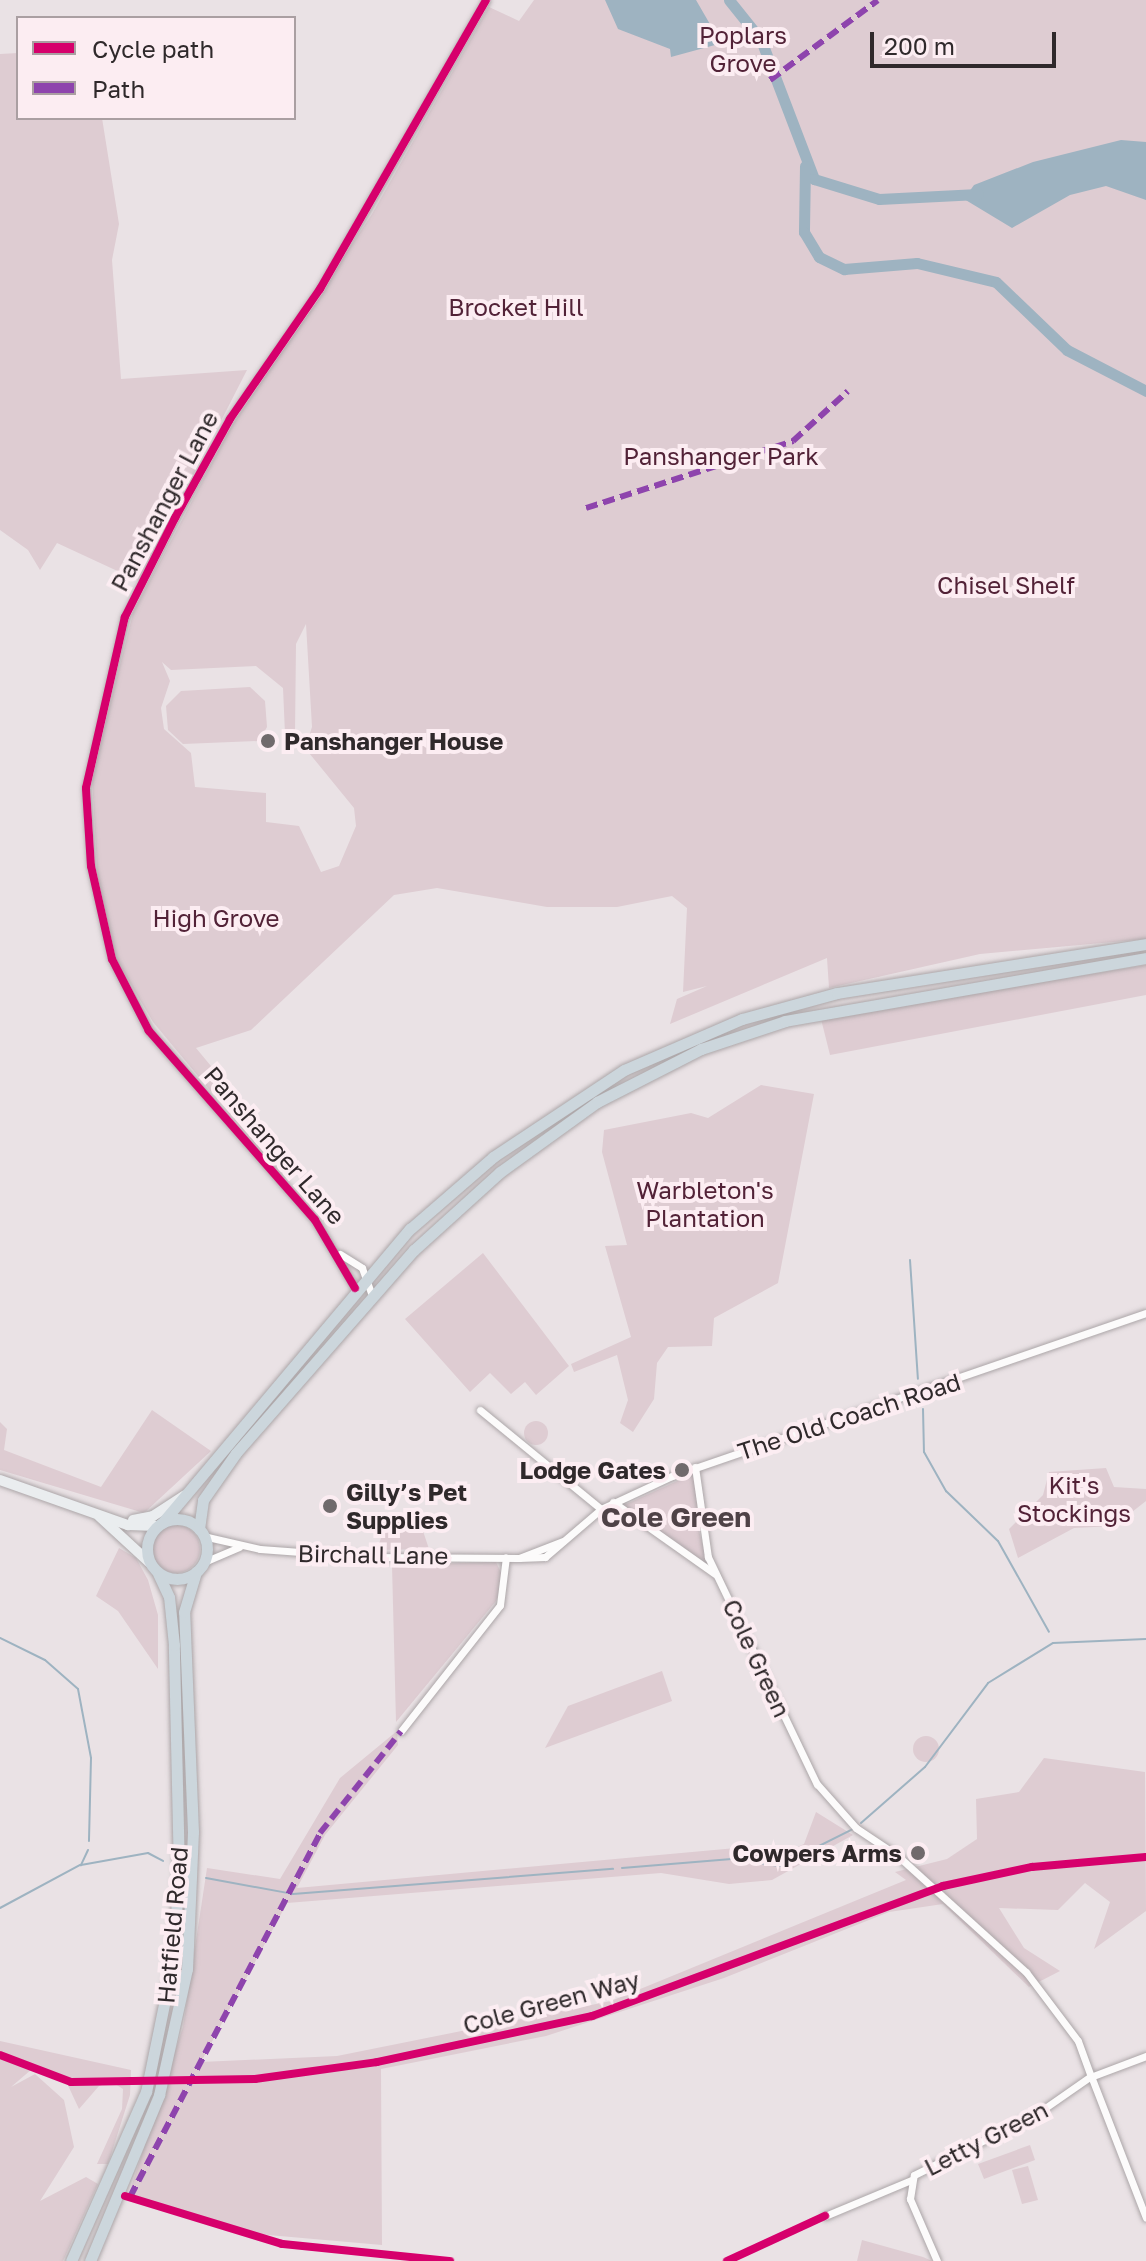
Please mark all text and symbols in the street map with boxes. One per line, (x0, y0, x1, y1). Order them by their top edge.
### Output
legend (16, 16, 296, 120)
scale bar (874, 16, 1060, 66)
park label: Poplars Grove (699, 21, 787, 77)
text: 200 m (884, 31, 955, 60)
text: Cycle path (92, 34, 214, 63)
text: Path (92, 74, 145, 103)
park label: Brocket Hill (448, 293, 584, 321)
street label: Panshanger Lane (104, 406, 224, 596)
park label: Panshanger Park (623, 442, 819, 470)
park label: Chisel Shelf (937, 571, 1075, 599)
place label: Panshanger House (284, 727, 503, 755)
marker: Panshanger House (259, 732, 277, 750)
park label: High Grove (152, 904, 280, 932)
street label: Panshanger Lane (199, 1060, 351, 1230)
park label: Warbleton's Plantation (636, 1176, 774, 1232)
street label: The Old Coach Road (734, 1366, 964, 1466)
place label: Lodge Gates (519, 1456, 666, 1484)
marker: Lodge Gates (673, 1461, 691, 1479)
park label: Kit's Stockings (1017, 1471, 1131, 1527)
place label: Gilly’s Pet Supplies (346, 1478, 467, 1534)
marker: Gilly’s Pet Supplies (321, 1497, 339, 1515)
district label: Cole Green (601, 1500, 751, 1534)
street label: Birchall Lane (297, 1538, 449, 1570)
street label: Cole Green (717, 1594, 797, 1722)
place label: Cowpers Arms (732, 1839, 902, 1867)
marker: Cowpers Arms (909, 1844, 927, 1862)
street label: Hatfield Road (151, 1845, 193, 2005)
street label: Cole Green Way (460, 1965, 642, 2039)
street label: Letty Green (919, 2095, 1053, 2181)

